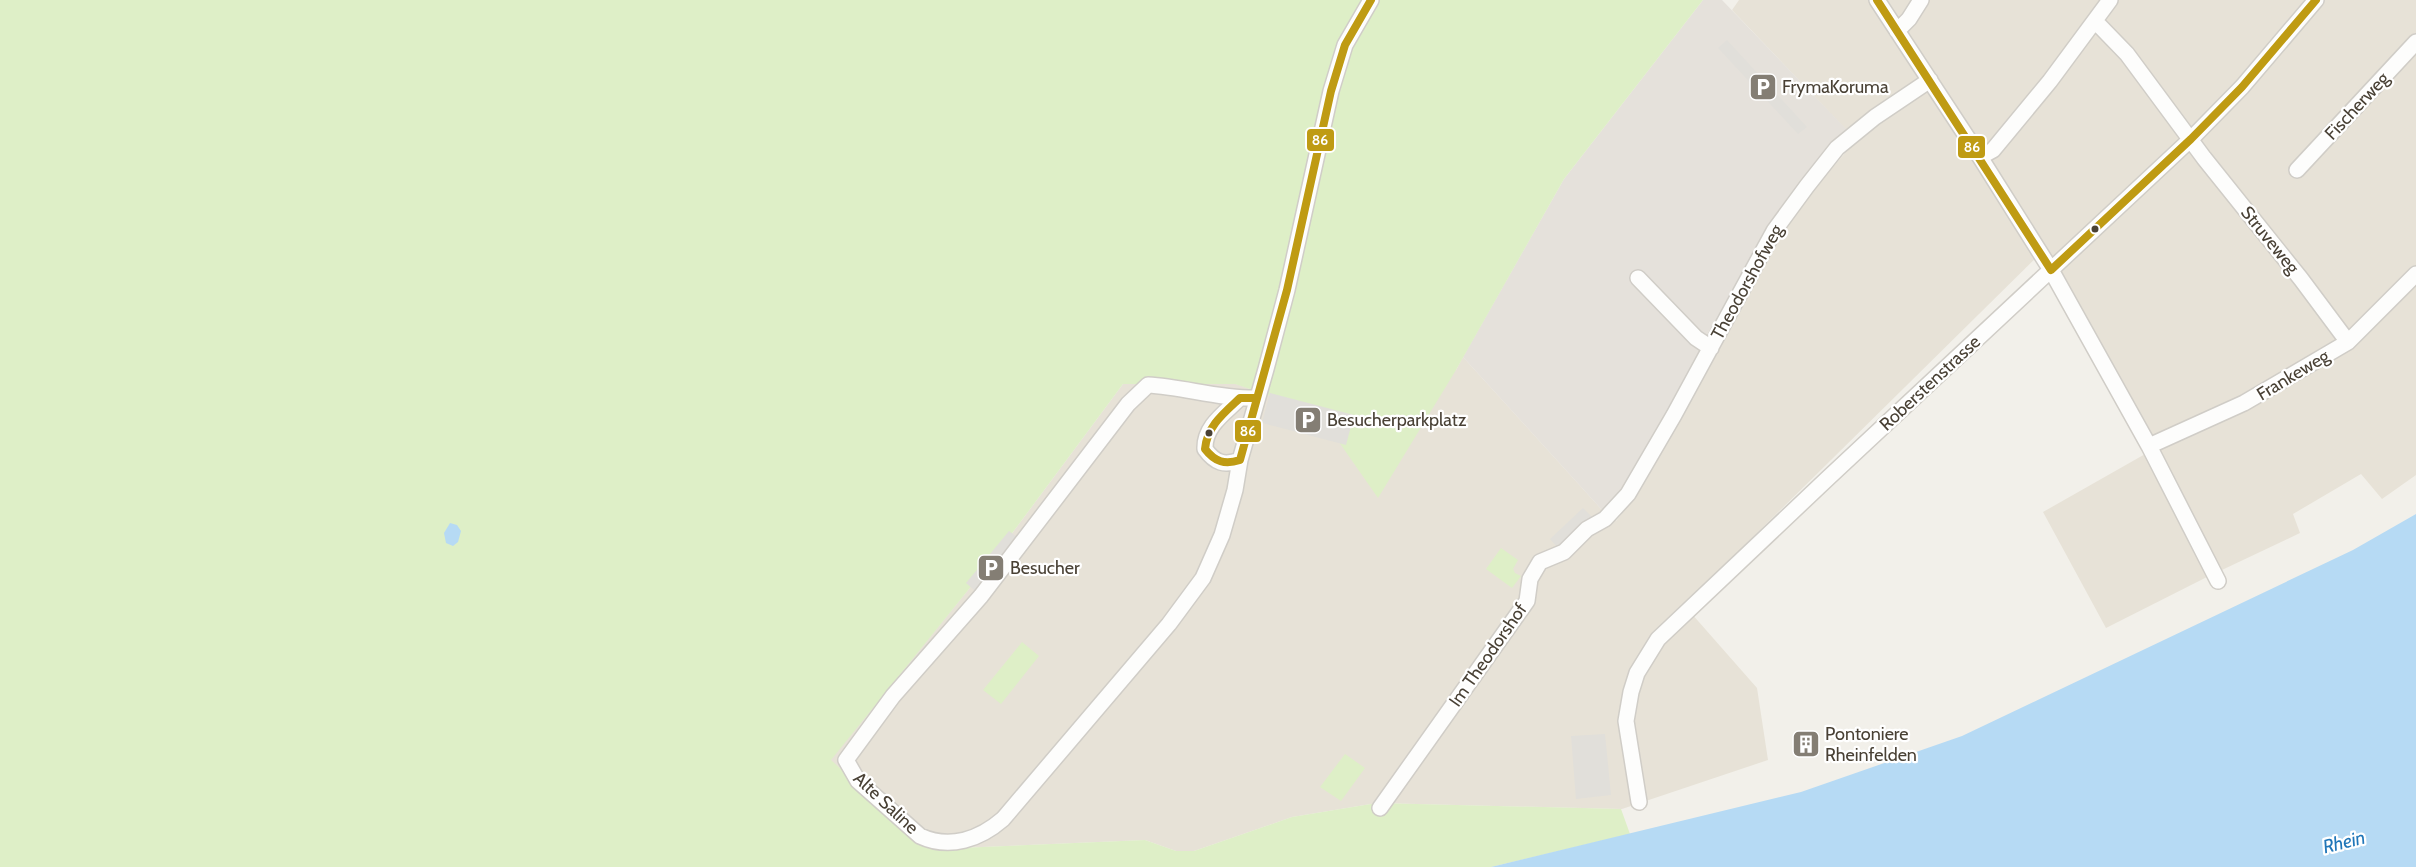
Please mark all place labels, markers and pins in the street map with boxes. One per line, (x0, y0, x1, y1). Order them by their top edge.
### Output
parking icon: FrymaKoruma (1748, 72, 1778, 102)
place label: FrymaKoruma (1782, 76, 1889, 98)
unlabelled marker (2090, 224, 2100, 234)
parking icon: Besucherparkplatz (1293, 405, 1323, 435)
place label: Besucherparkplatz (1327, 409, 1467, 431)
unlabelled marker (1204, 428, 1214, 438)
parking icon: Besucher (976, 553, 1006, 583)
place label: Besucher (1010, 557, 1080, 579)
place label: Pontoniere Rheinfelden (1825, 723, 1917, 766)
building icon: Pontoniere Rheinfelden (1791, 729, 1821, 759)

